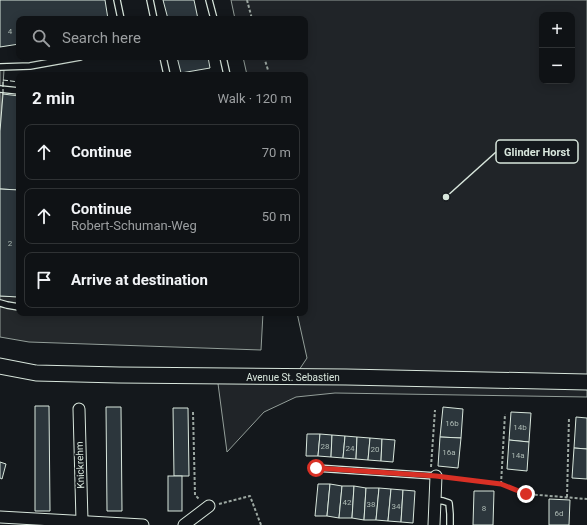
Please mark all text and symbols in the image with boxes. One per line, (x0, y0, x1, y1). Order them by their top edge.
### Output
map controls (539, 12, 575, 84)
button: + (539, 12, 575, 48)
search box (16, 16, 308, 60)
house number: 4 (8, 27, 13, 36)
icon: search (30, 27, 52, 49)
text: Search here (62, 29, 141, 47)
button: − (539, 48, 575, 84)
text: 2 min (32, 88, 75, 108)
text: Walk · 120 m (217, 91, 292, 106)
callout: Glinder Horst (496, 140, 578, 163)
icon: ahead (33, 141, 55, 163)
text: Continue (71, 143, 132, 161)
text: 70 m (262, 145, 291, 160)
text: Glinder Horst (504, 146, 570, 159)
text: Continue (71, 200, 132, 218)
icon: ahead (33, 205, 55, 227)
text: 50 m (262, 209, 291, 224)
text: Robert-Schuman-Weg (71, 218, 197, 233)
house number: 2 (8, 239, 13, 248)
icon: arrive (33, 269, 55, 291)
text: Arrive at destination (71, 271, 208, 289)
street label: Avenue St. Sebastien (246, 372, 340, 383)
house number: 16b (445, 419, 459, 428)
house number: 14b (513, 423, 527, 432)
street label: Knickrehm (74, 441, 86, 489)
house number: 28 (321, 442, 330, 451)
house number: 24 (346, 444, 355, 453)
house number: 20 (371, 445, 380, 454)
house number: 16a (442, 448, 456, 457)
house number: 14a (511, 451, 525, 460)
route start (307, 459, 325, 477)
route end (517, 485, 535, 503)
house number: 42 (343, 498, 352, 507)
house number: 38 (367, 500, 376, 509)
house number: 34 (392, 502, 401, 511)
house number: 8 (482, 504, 487, 513)
house number: 6d (554, 509, 564, 518)

